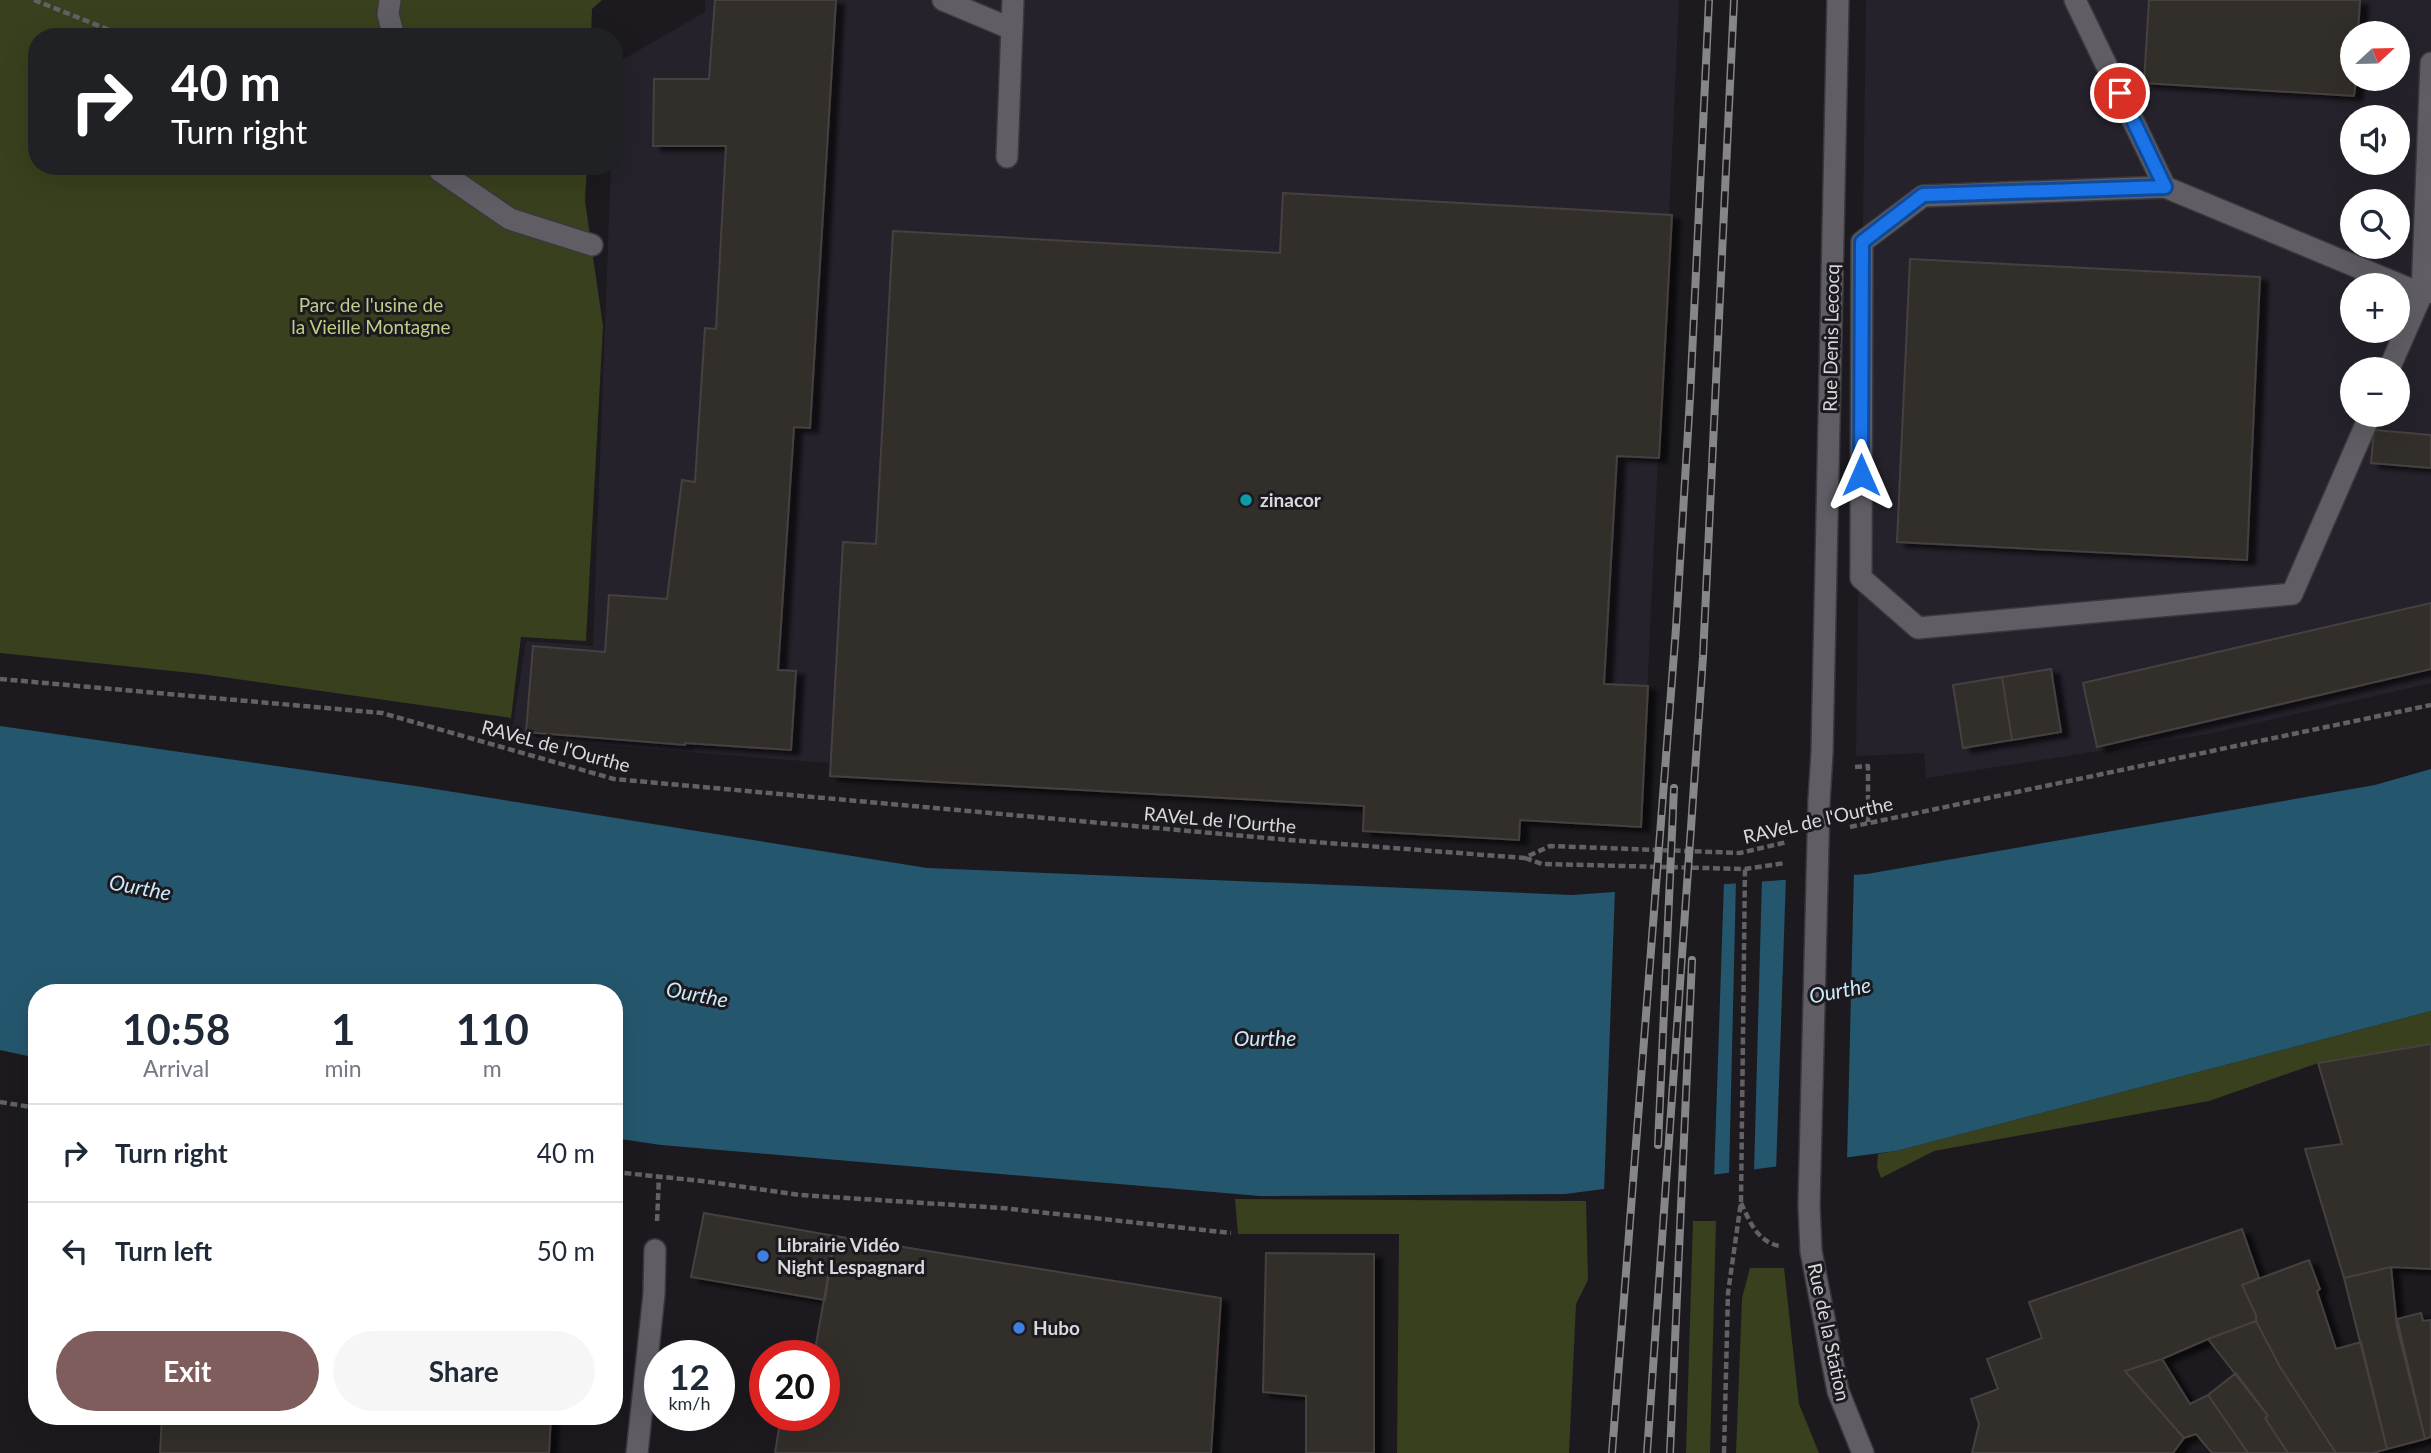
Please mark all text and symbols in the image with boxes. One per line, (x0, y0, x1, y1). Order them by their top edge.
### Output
north arrow (2340, 21, 2410, 91)
map controls (2340, 21, 2410, 427)
text: 40 m (171, 53, 281, 111)
icon: right (56, 56, 147, 147)
pin (2090, 63, 2150, 123)
icon: arrive (2101, 74, 2139, 112)
button: sound (2340, 105, 2410, 175)
text: Turn right (171, 112, 307, 151)
button: search (2340, 189, 2410, 259)
street label: Rue Denis Lecocq (1818, 264, 1843, 412)
button: + (2340, 273, 2410, 343)
park label: Parc de l'usine de la Vieille Montagne (291, 293, 451, 338)
button: − (2340, 357, 2410, 427)
position arrow (1824, 438, 1898, 512)
place label: zinacor (1260, 488, 1322, 511)
marker: zinacor (1238, 492, 1254, 508)
street label: RAVeL de l'Ourthe (479, 715, 633, 776)
street label: RAVeL de l'Ourthe (1741, 791, 1895, 848)
street label: RAVeL de l'Ourthe (1143, 801, 1297, 838)
water label: Ourthe (107, 868, 173, 905)
water label: Ourthe (1807, 971, 1873, 1008)
water label: Ourthe (664, 975, 730, 1012)
text: 10:58 (122, 1004, 230, 1054)
text: 1 (331, 1004, 355, 1054)
text: 110 (456, 1004, 529, 1054)
water label: Ourthe (1234, 1025, 1296, 1050)
text: Arrival (143, 1054, 209, 1082)
text: min (324, 1054, 362, 1082)
text: m (483, 1054, 502, 1082)
icon: right (56, 1134, 94, 1172)
text: Turn right (115, 1137, 228, 1169)
text: 40 m (537, 1137, 595, 1169)
icon: left (56, 1232, 94, 1270)
place label: Librairie Vidéo Night Lespagnard (777, 1233, 925, 1278)
text: Turn left (115, 1235, 212, 1267)
text: 50 m (537, 1235, 595, 1267)
marker: Librairie Vidéo Night Lespagnard (755, 1248, 771, 1264)
street label: Rue de la Station (1804, 1261, 1855, 1403)
place label: Hubo (1033, 1316, 1080, 1339)
marker: Hubo (1011, 1320, 1027, 1336)
button: Exit (56, 1331, 319, 1411)
button: Share (333, 1331, 595, 1411)
speed limit sign: 20 (749, 1340, 840, 1431)
text: 12 (669, 1355, 710, 1397)
text: km/h (668, 1392, 711, 1414)

